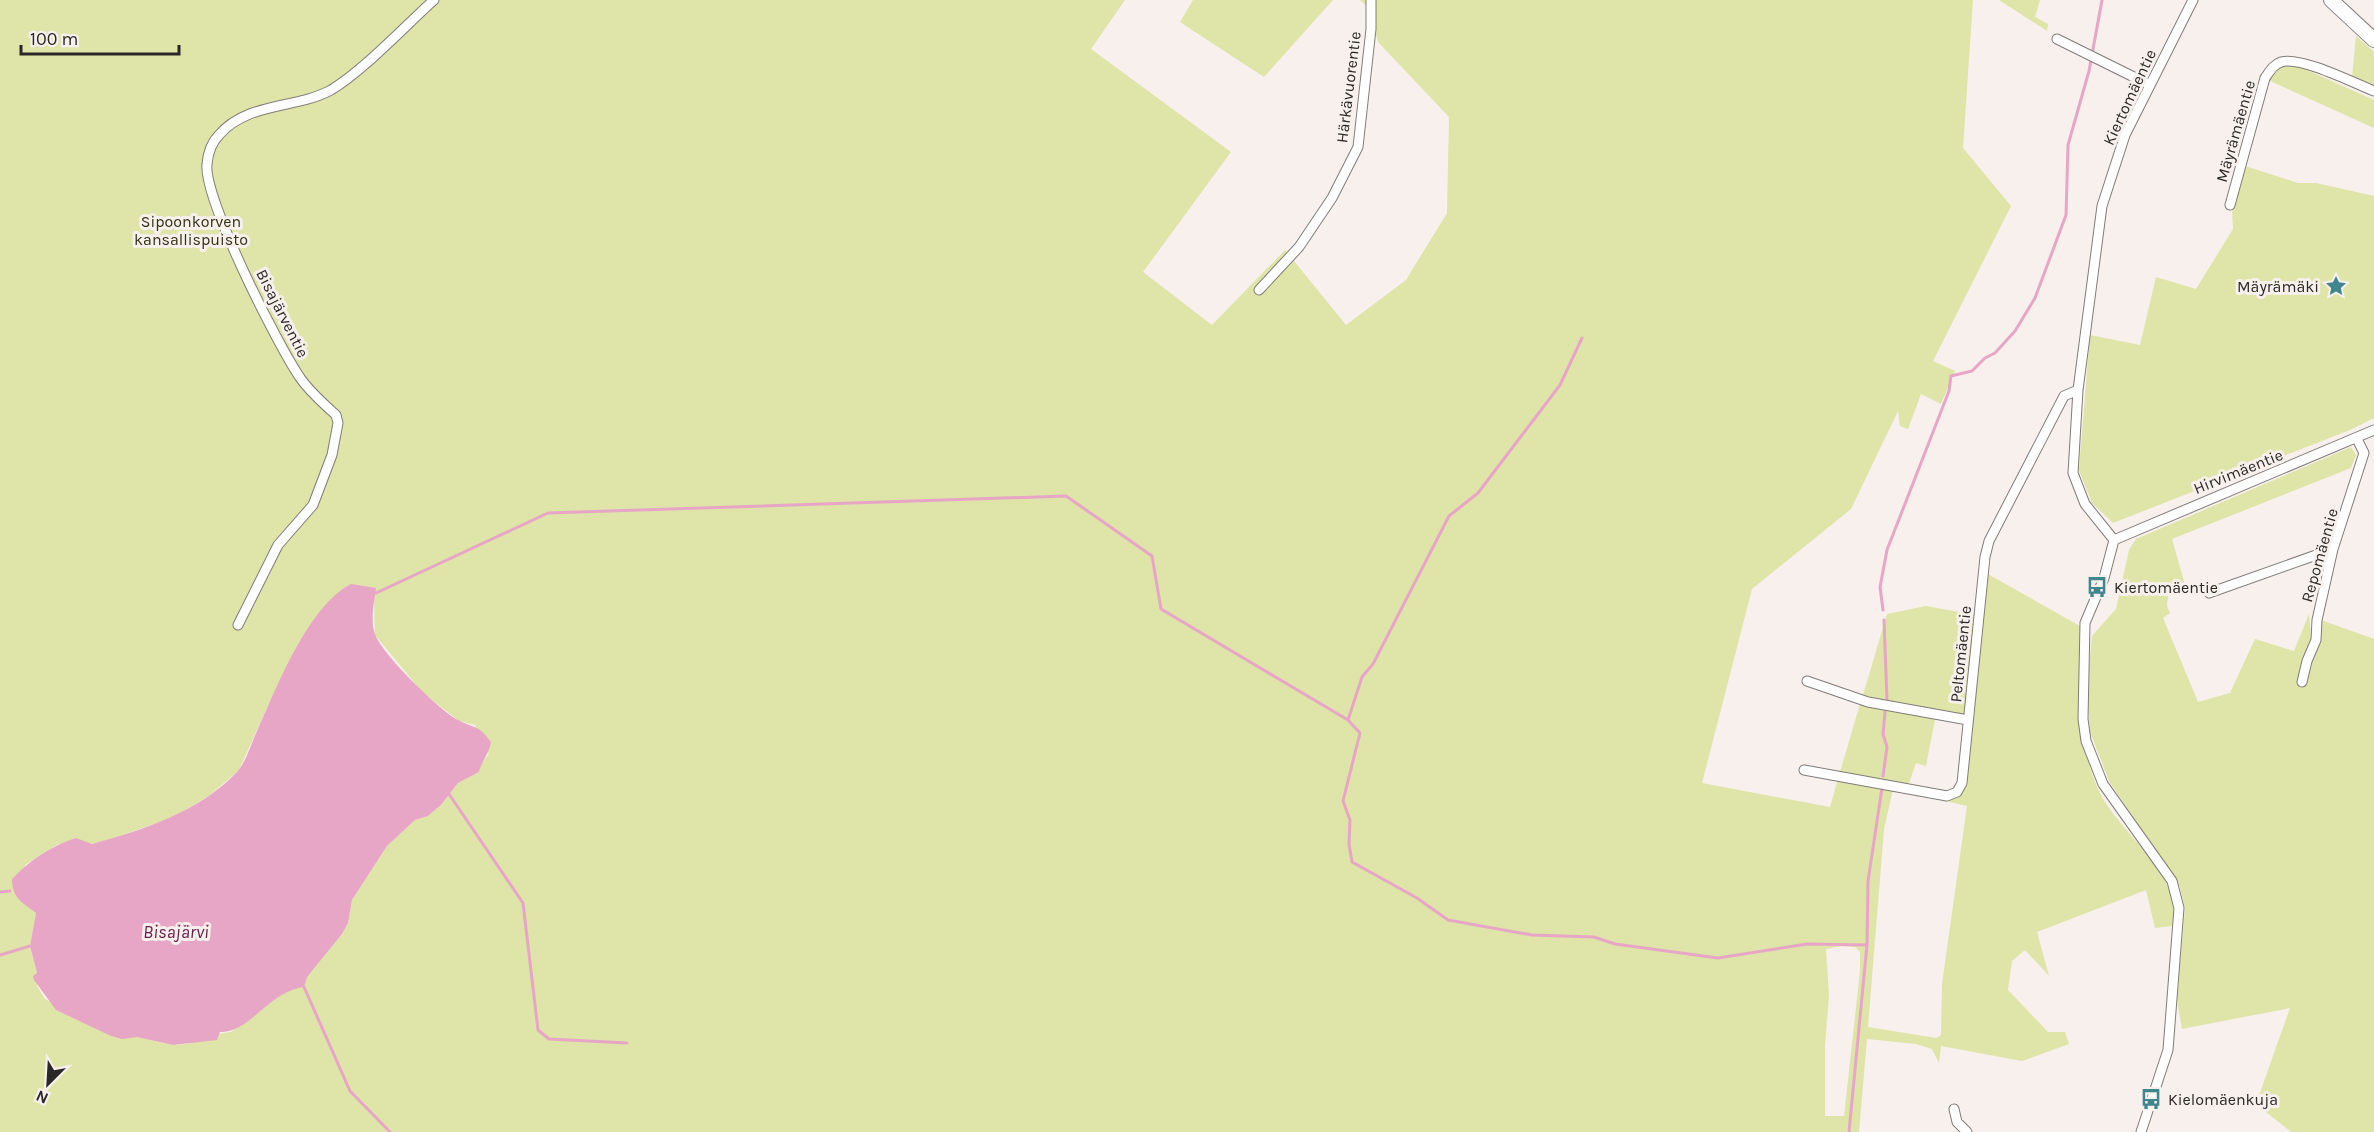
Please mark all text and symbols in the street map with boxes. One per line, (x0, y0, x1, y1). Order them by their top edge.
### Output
scale bar (21, 18, 178, 56)
text: 100 m (30, 28, 78, 50)
street label: Härkävuorentie (1332, 30, 1365, 144)
street label: Kiertomäentie (2099, 46, 2160, 148)
street label: Mäyrämäentie (2212, 78, 2259, 184)
park label: Sipoonkorven kansallispuisto (134, 212, 248, 249)
street label: Bisajärventie (252, 266, 313, 361)
place icon: Mäyrämäki (2324, 274, 2348, 298)
place label: Mäyrämäki (2237, 277, 2319, 296)
street label: Hirvimäentie (2191, 445, 2286, 498)
street label: Repomäentie (2297, 506, 2342, 604)
bus stop icon: Kiertomäentie (2085, 575, 2109, 599)
place label: Kiertomäentie (2114, 578, 2218, 597)
street label: Peltomäentie (1946, 605, 1975, 703)
water label: Bisajärvi (143, 921, 209, 943)
north arrow (18, 1054, 78, 1114)
text: N (33, 1086, 51, 1108)
bus stop icon: Kielomäenkuja (2139, 1087, 2163, 1111)
place label: Kielomäenkuja (2168, 1090, 2278, 1109)

